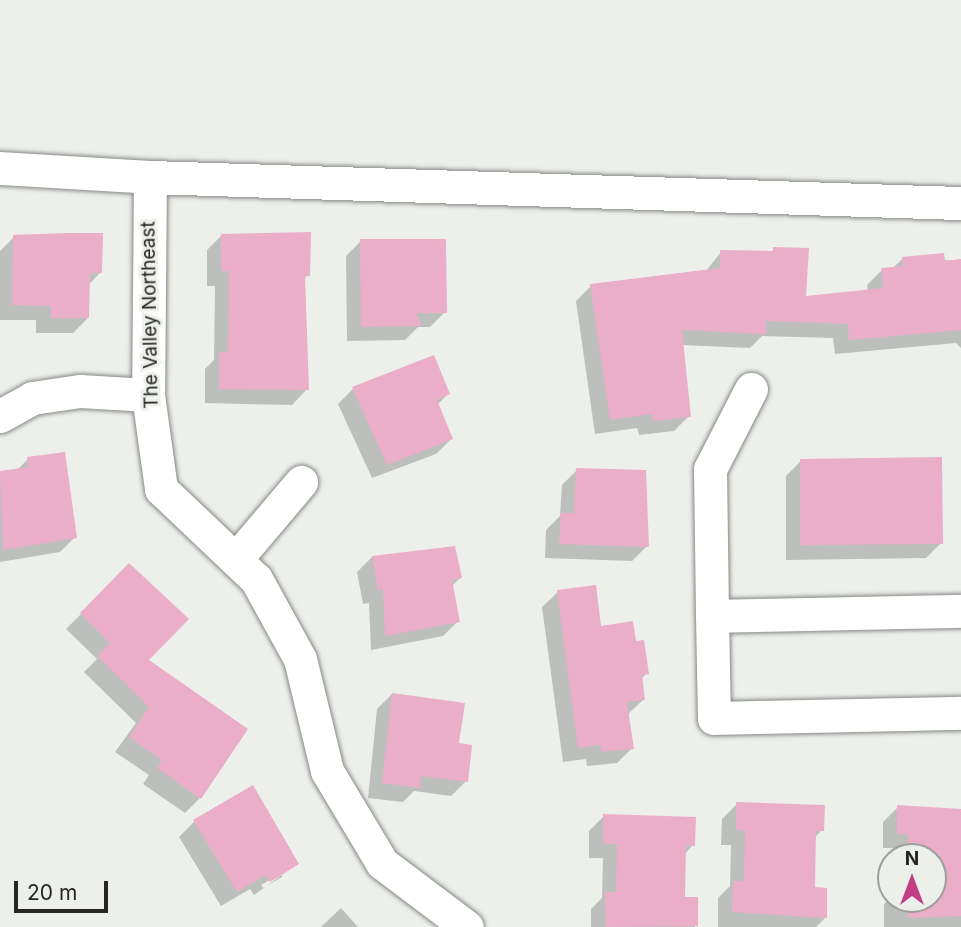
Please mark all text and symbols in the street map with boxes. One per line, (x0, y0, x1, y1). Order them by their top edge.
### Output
street label: The Valley Northeast (137, 221, 163, 409)
north arrow (877, 843, 947, 913)
text: N (905, 847, 919, 870)
scale bar (18, 867, 112, 911)
text: 20 m (27, 880, 77, 905)

